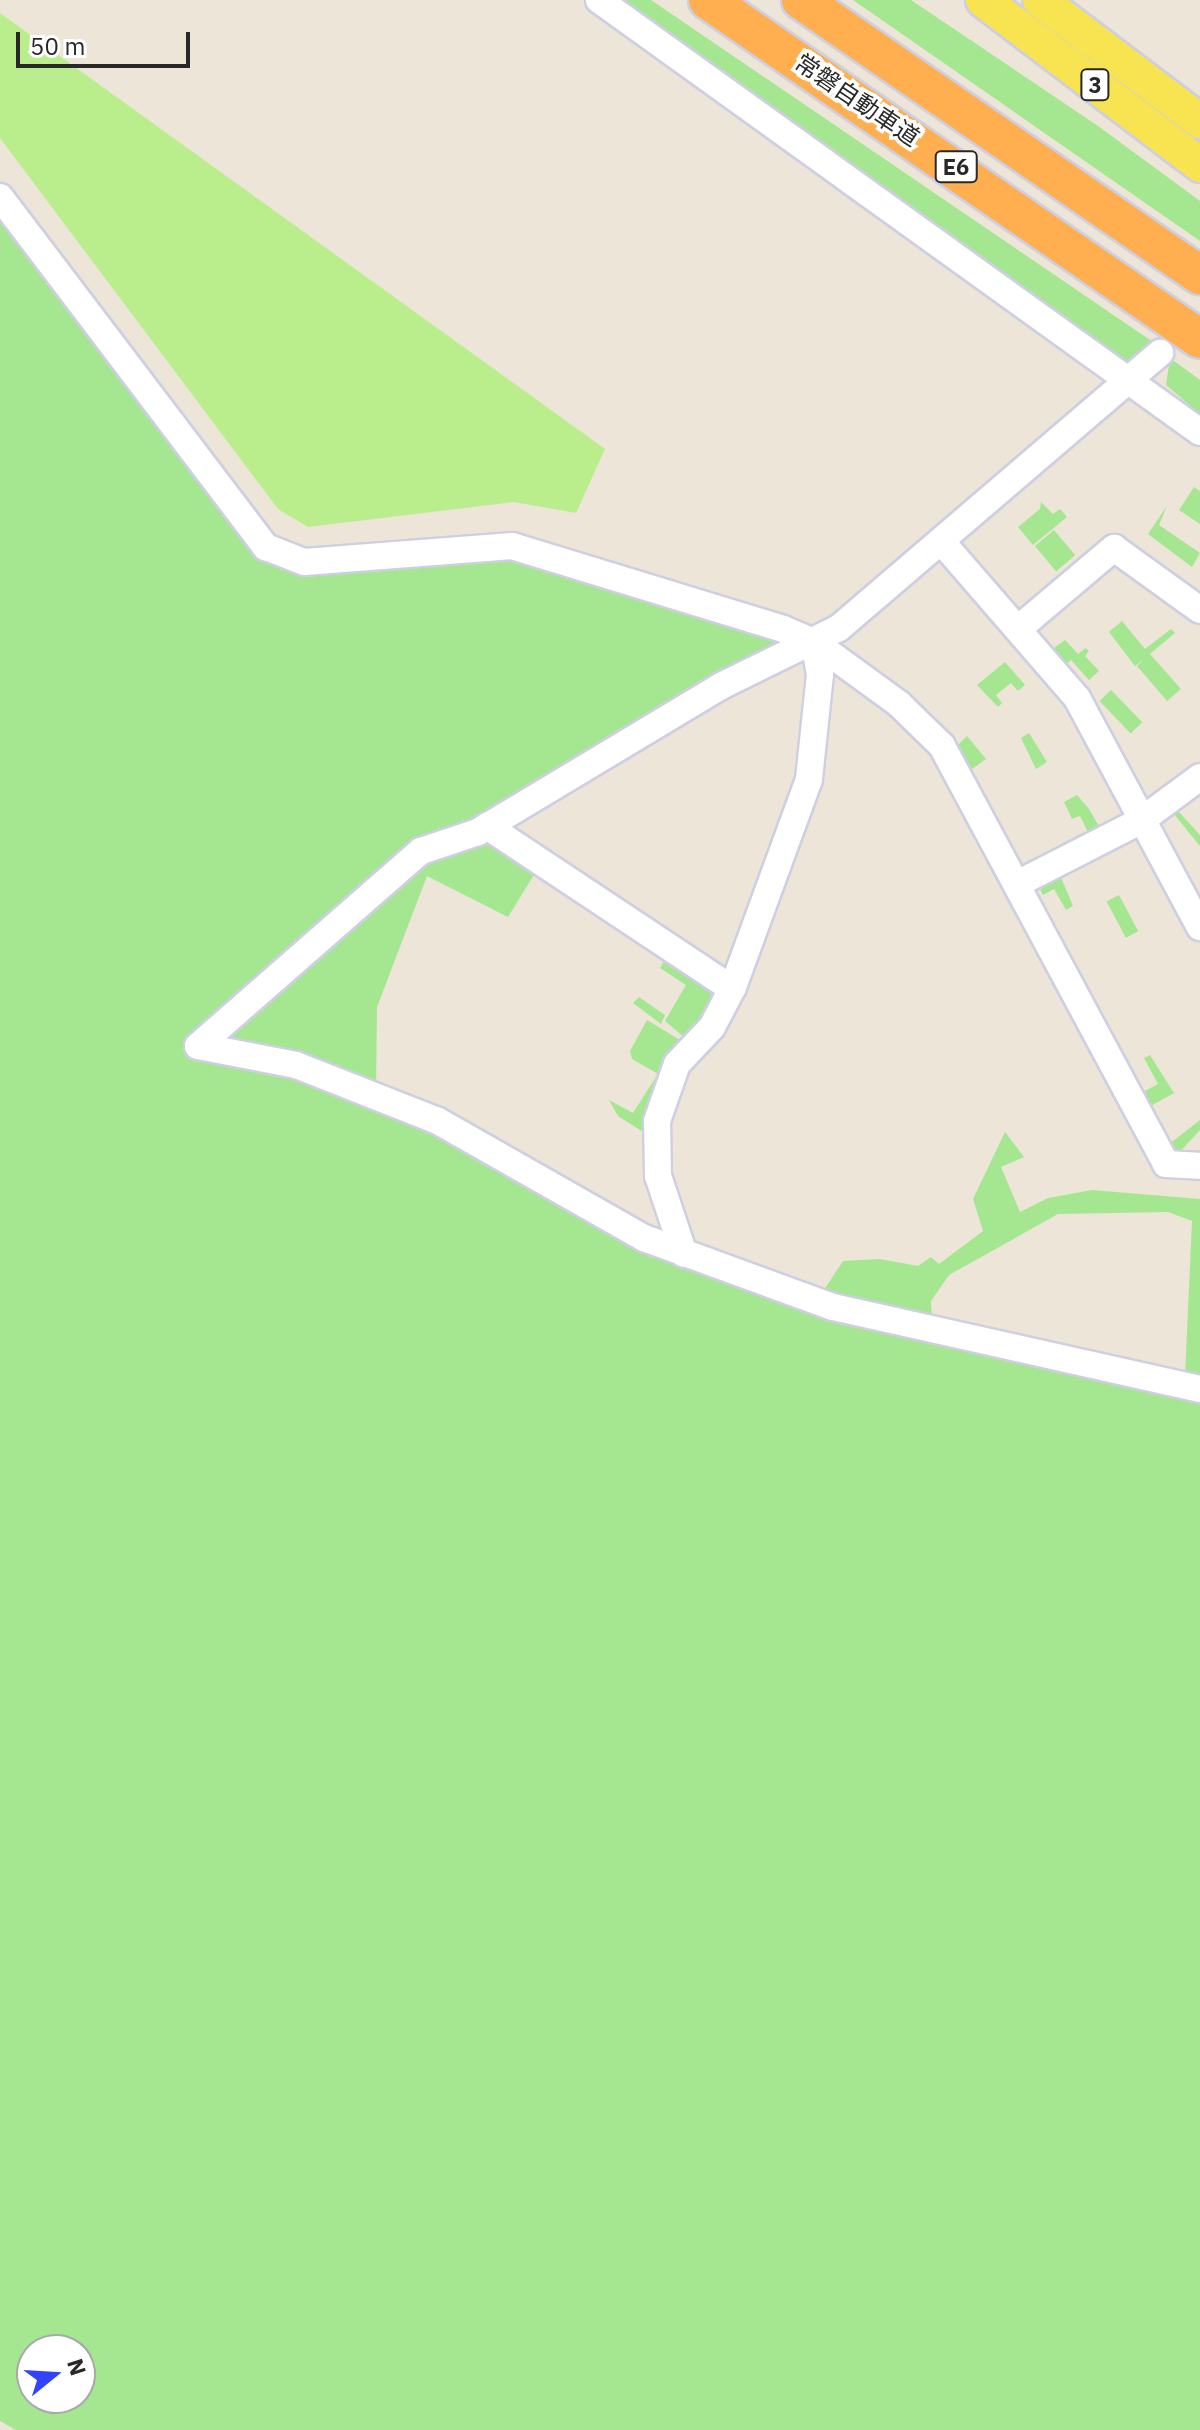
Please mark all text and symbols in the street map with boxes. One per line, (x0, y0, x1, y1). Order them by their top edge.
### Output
scale bar (20, 16, 194, 66)
text: 50 m (30, 30, 85, 62)
street label: 常磐自動車道 (789, 48, 925, 152)
road number: 3 (1079, 67, 1111, 103)
road number: E6 (934, 149, 978, 185)
north arrow (16, 2334, 96, 2414)
text: N (61, 2355, 94, 2379)

